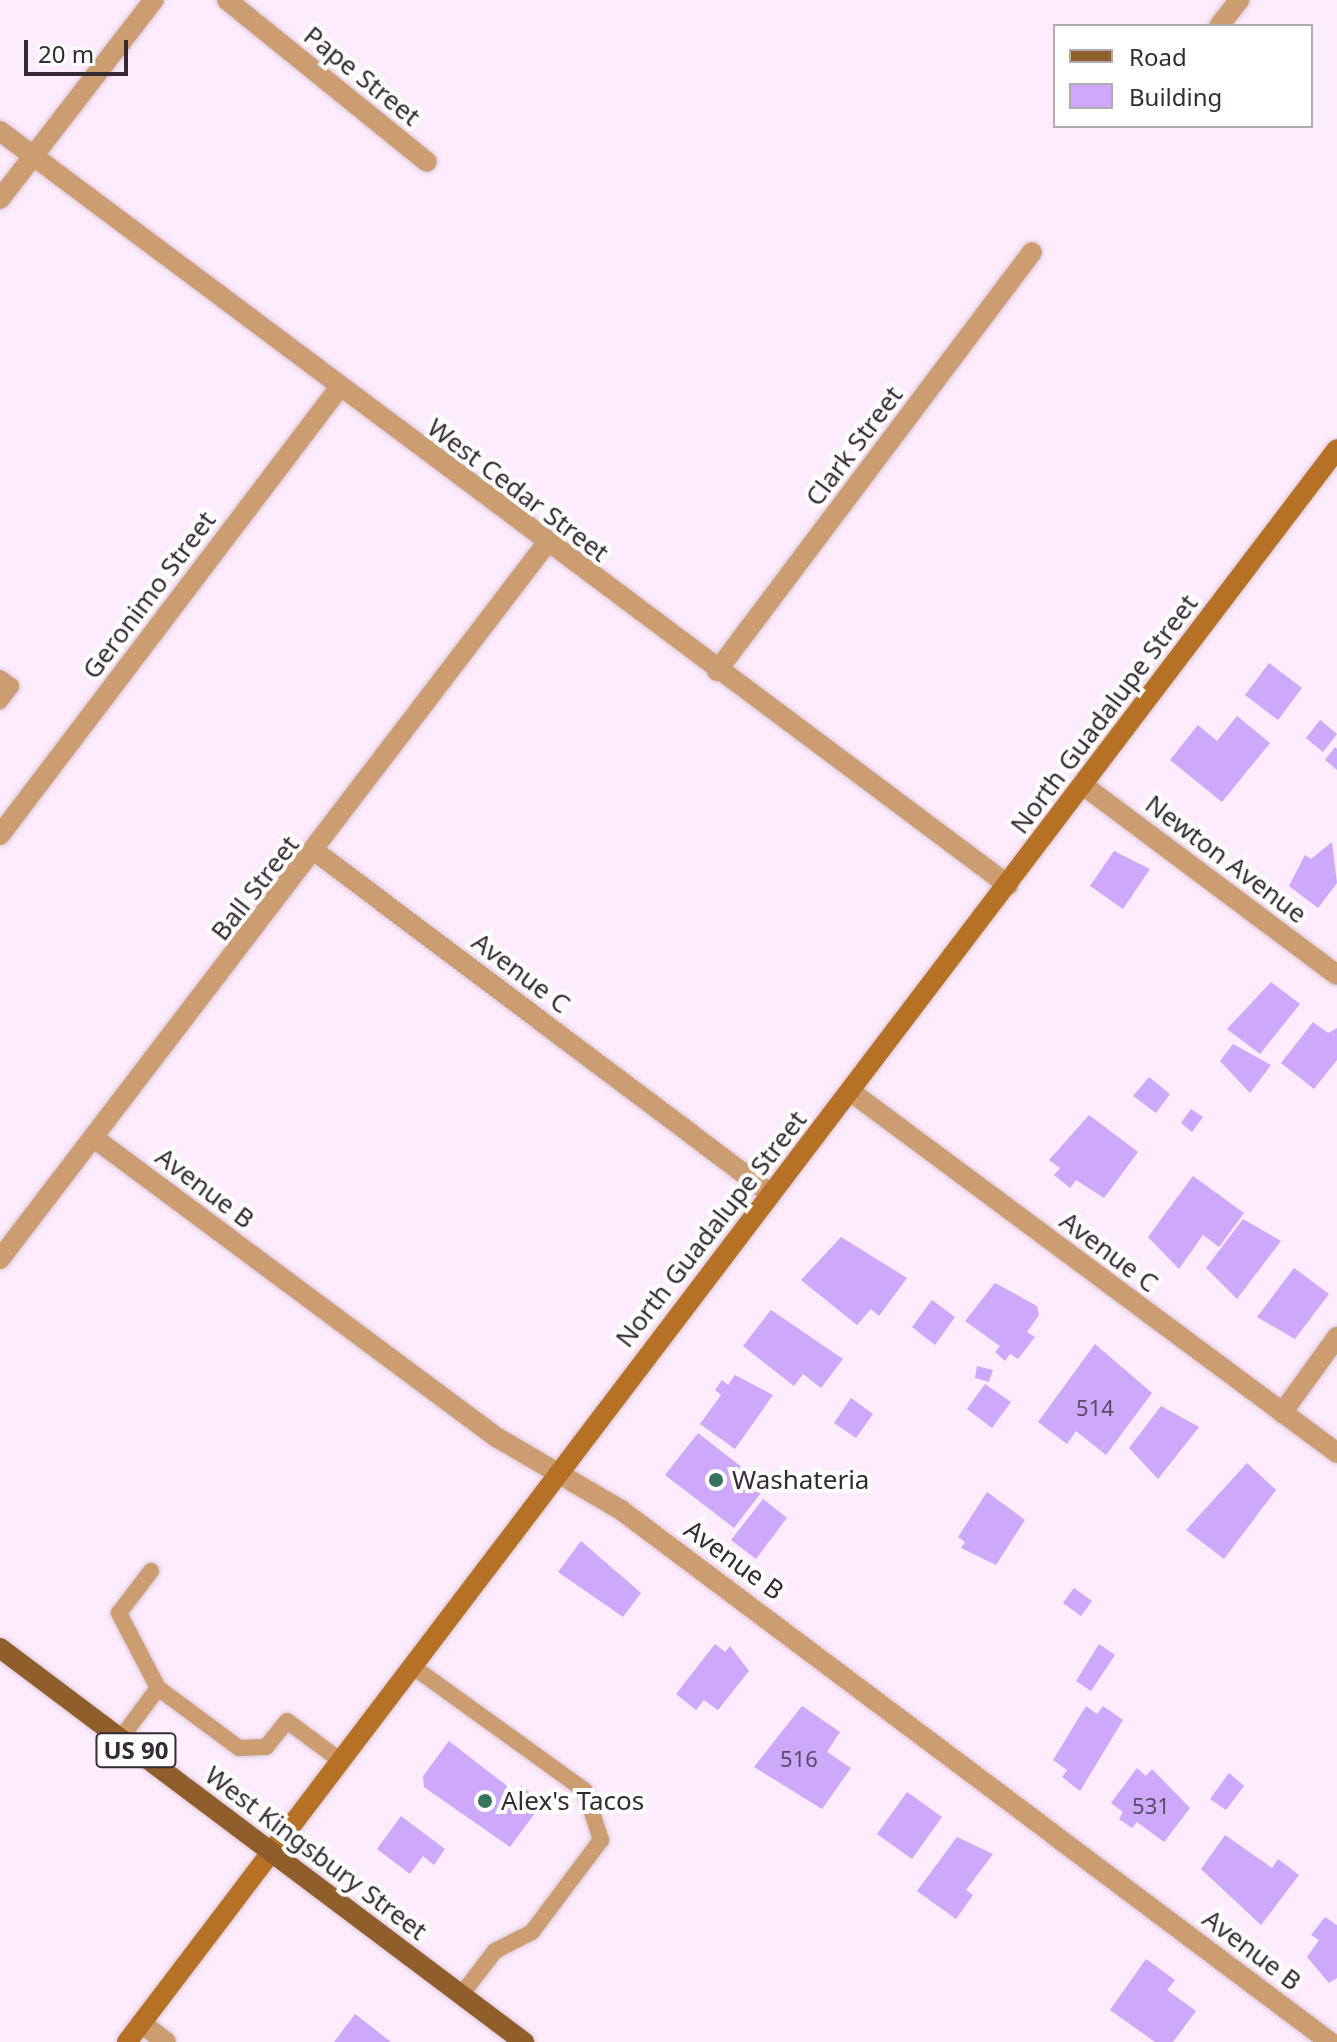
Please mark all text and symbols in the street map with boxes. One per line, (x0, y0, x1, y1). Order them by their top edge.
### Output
street label: Pape Street (298, 20, 426, 132)
scale bar (28, 24, 132, 74)
legend (1053, 24, 1313, 128)
text: 20 m (38, 37, 94, 70)
text: Road (1129, 40, 1187, 73)
text: Building (1129, 80, 1222, 113)
street label: Clark Street (799, 380, 909, 512)
street label: West Cedar Street (421, 412, 615, 568)
street label: Geronimo Street (76, 505, 222, 685)
street label: North Guadalupe Street (1004, 588, 1204, 840)
street label: Newton Avenue (1139, 788, 1313, 930)
street label: Ball Street (204, 829, 306, 947)
street label: Avenue C (466, 926, 576, 1020)
street label: North Guadalupe Street (609, 1105, 813, 1353)
street label: Avenue B (150, 1141, 260, 1235)
street label: Avenue C (1054, 1205, 1164, 1299)
house number: 514 (1076, 1395, 1114, 1421)
place label: Washateria (732, 1464, 869, 1496)
marker: Washateria (707, 1471, 725, 1489)
street label: Avenue B (678, 1514, 790, 1606)
road number: US 90 (94, 1730, 178, 1770)
house number: 516 (780, 1746, 818, 1772)
street label: West Kingsbury Street (199, 1759, 433, 1947)
place label: Alex's Tacos (501, 1785, 644, 1817)
marker: Alex's Tacos (476, 1792, 494, 1810)
house number: 531 (1132, 1793, 1170, 1819)
street label: Avenue B (1197, 1903, 1307, 1997)

